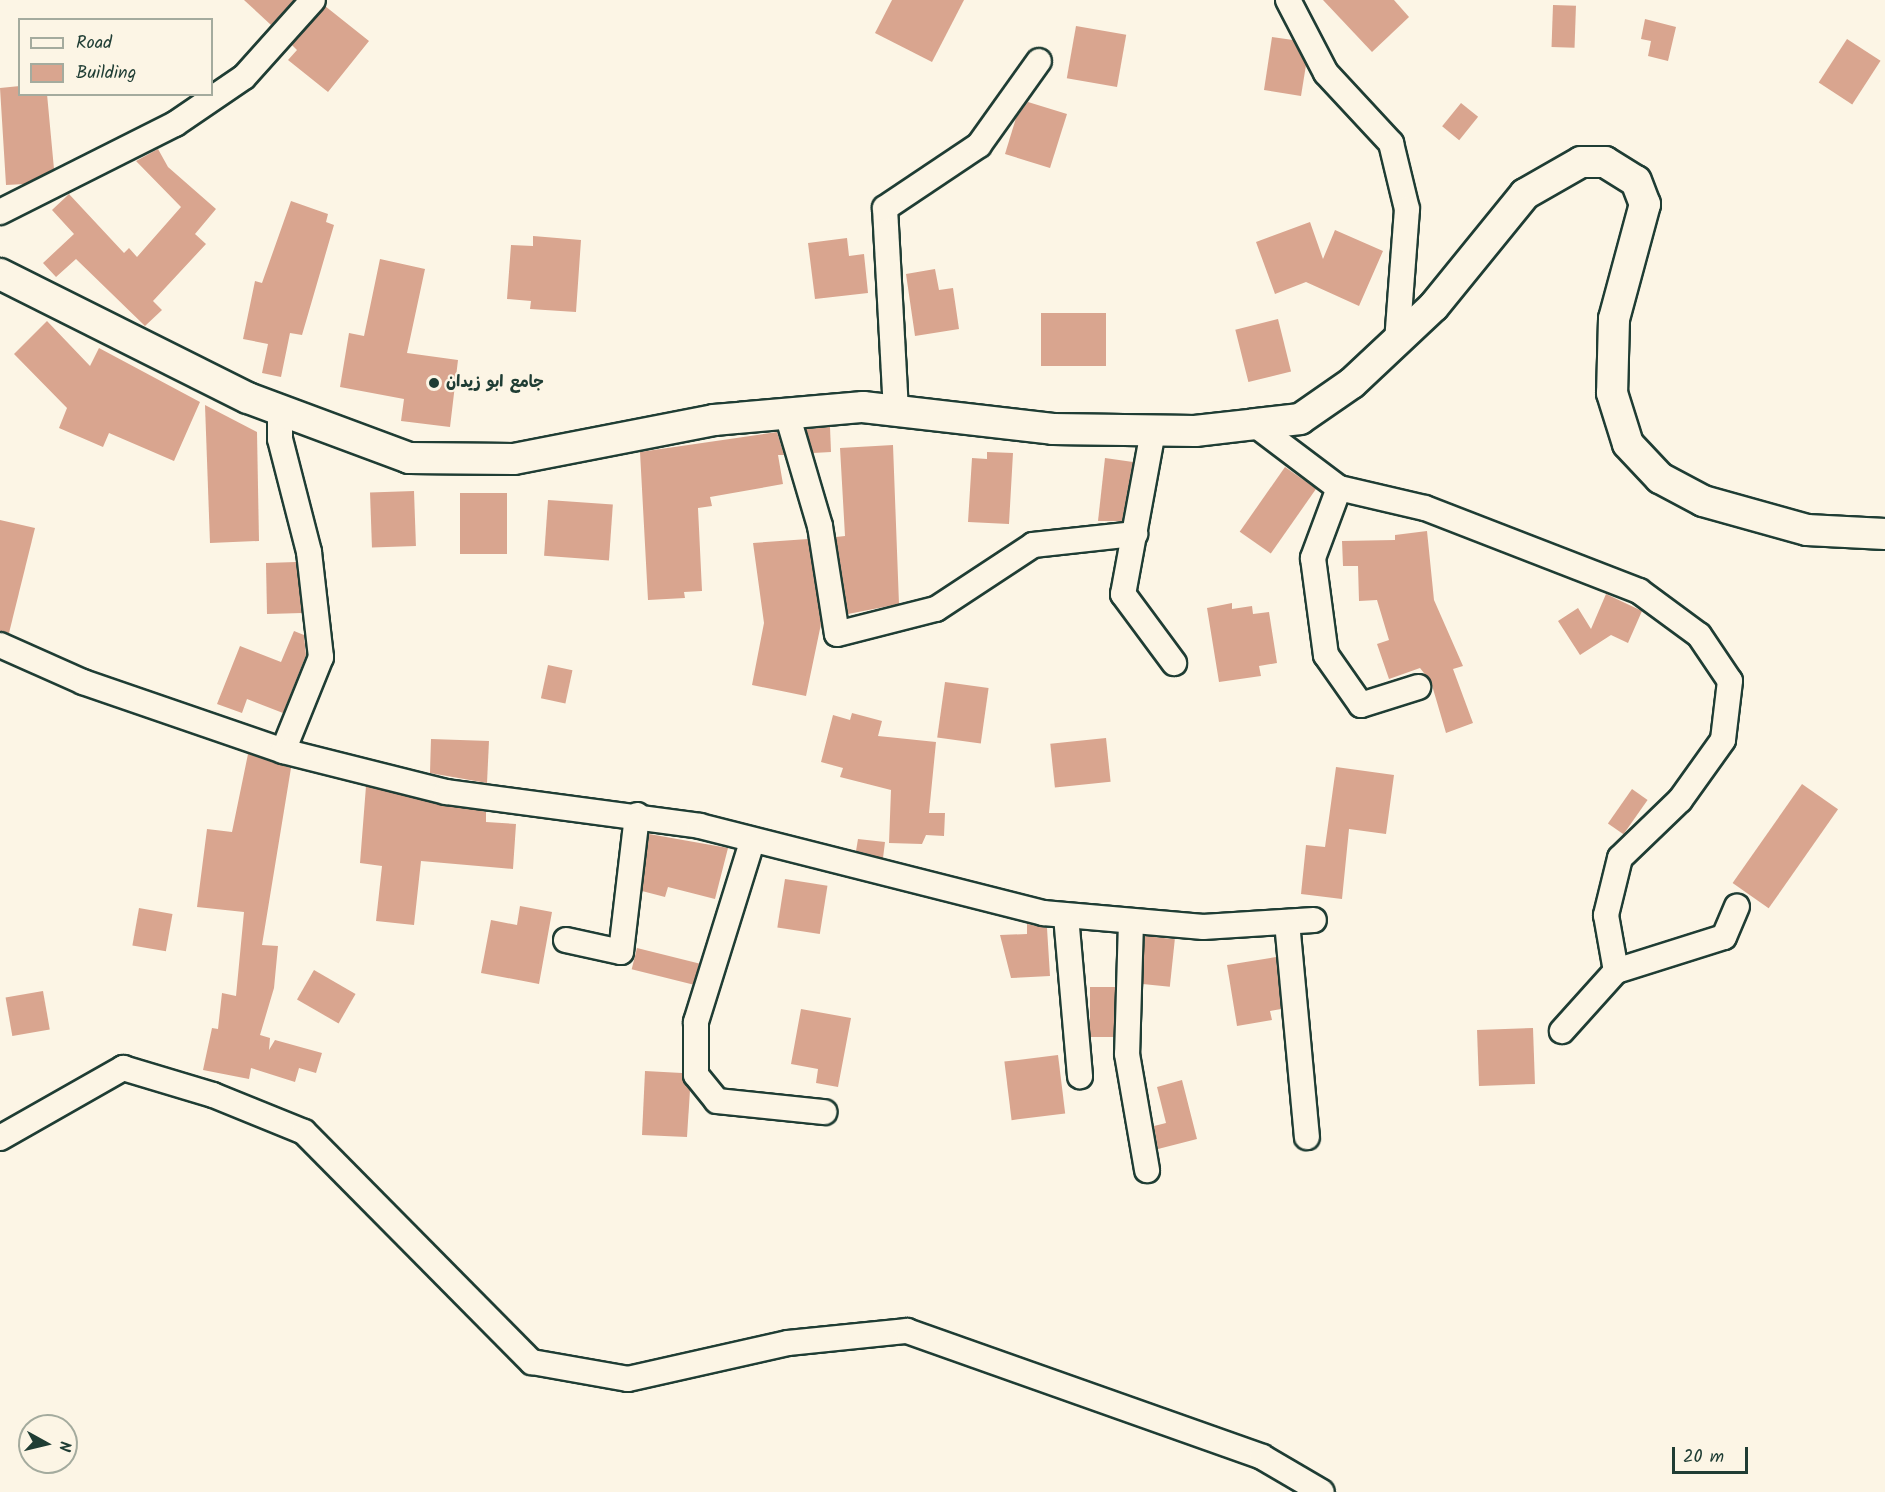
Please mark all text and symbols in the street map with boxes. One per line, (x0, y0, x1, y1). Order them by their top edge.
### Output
legend (18, 18, 213, 96)
text: Road (76, 29, 112, 58)
text: Building (76, 59, 136, 88)
place label: جامع ابو زيدان (446, 373, 544, 393)
marker: جامع ابو زيدان (427, 376, 441, 390)
north arrow (18, 1414, 78, 1474)
scale bar (1675, 1435, 1752, 1473)
text: N (51, 1440, 77, 1453)
text: 20 m (1683, 1443, 1724, 1472)

